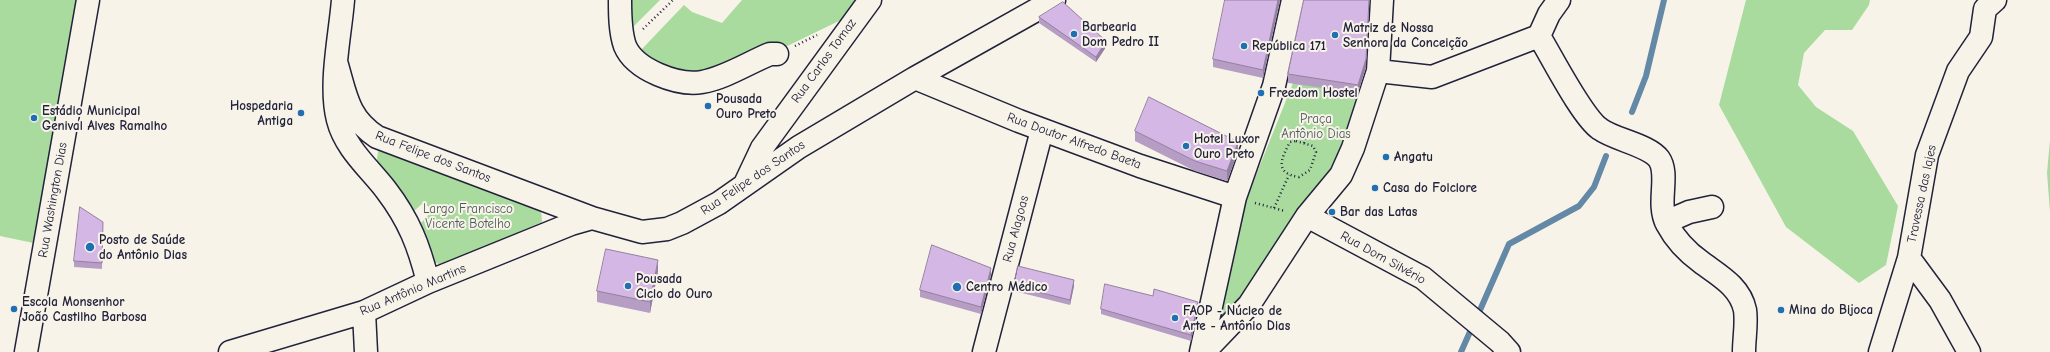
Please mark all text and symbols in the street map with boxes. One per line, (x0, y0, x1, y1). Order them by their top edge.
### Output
street label: Rua Carlos Tomaz (788, 16, 860, 106)
place label: Barbearia Dom Pedro II (1082, 19, 1159, 50)
place label: Matriz de Nossa Senhora da Conceição (1343, 20, 1468, 51)
marker: Barbearia Dom Pedro II (1069, 29, 1079, 39)
marker: Matriz de Nossa Senhora da Conceição (1330, 30, 1340, 40)
place label: República 171 (1252, 38, 1326, 54)
marker: República 171 (1239, 41, 1249, 51)
place label: Freedom Hostel (1269, 85, 1358, 101)
marker: Freedom Hostel (1256, 88, 1266, 98)
place label: Pousada Ouro Preto (716, 91, 777, 122)
place label: Hospedaria Antiga (230, 98, 293, 129)
marker: Pousada Ouro Preto (703, 101, 713, 111)
place label: Estádio Municipal Genival Alves Ramalho (42, 103, 167, 134)
marker: Hospedaria Antiga (296, 108, 306, 118)
street label: Rua Doutor Alfredo Baeta (1005, 109, 1143, 173)
park label: Praça Antônio Dias (1281, 111, 1351, 142)
marker: Estádio Municipal Genival Alves Ramalho (29, 113, 39, 123)
street label: Rua Felipe dos Santos (373, 128, 493, 186)
place label: Hotel Luxor Ouro Preto (1194, 131, 1259, 162)
street label: Rua Felipe dos Santos (698, 137, 808, 219)
street label: Rua Washington Dias (35, 141, 71, 259)
marker: Hotel Luxor Ouro Preto (1181, 141, 1191, 151)
street label: Travessa das lajes (1904, 144, 1940, 244)
place label: Angatu (1394, 149, 1433, 165)
marker: Angatu (1381, 152, 1391, 162)
place label: Casa do Folclore (1383, 180, 1477, 196)
marker: Casa do Folclore (1370, 183, 1380, 193)
street label: Rua Alagoas (1000, 194, 1032, 264)
park label: Largo Francisco Vicente Botelho (423, 201, 513, 232)
place label: Bar das Latas (1340, 204, 1417, 220)
marker: Bar das Latas (1327, 207, 1337, 217)
street label: Rua Dom Silvério (1338, 228, 1428, 288)
place label: Posto de Saúde do Antônio Dias (99, 232, 187, 263)
marker: Posto de Saúde do Antônio Dias (84, 241, 96, 253)
street label: Rua Antônio Martins (358, 261, 468, 319)
place label: Pousada Ciclo do Ouro (636, 271, 712, 302)
place label: Centro Médico (966, 279, 1048, 295)
marker: Pousada Ciclo do Ouro (623, 281, 633, 291)
marker: Centro Médico (951, 281, 963, 293)
place label: Escola Monsenhor João Castilho Barbosa (22, 294, 147, 325)
place label: Mina do Bijoca (1789, 302, 1873, 318)
place label: FAOP - Núcleo de Arte - Antônio Dias (1183, 303, 1290, 334)
marker: Escola Monsenhor João Castilho Barbosa (9, 304, 19, 314)
marker: Mina do Bijoca (1776, 305, 1786, 315)
marker: FAOP - Núcleo de Arte - Antônio Dias (1170, 313, 1180, 323)

